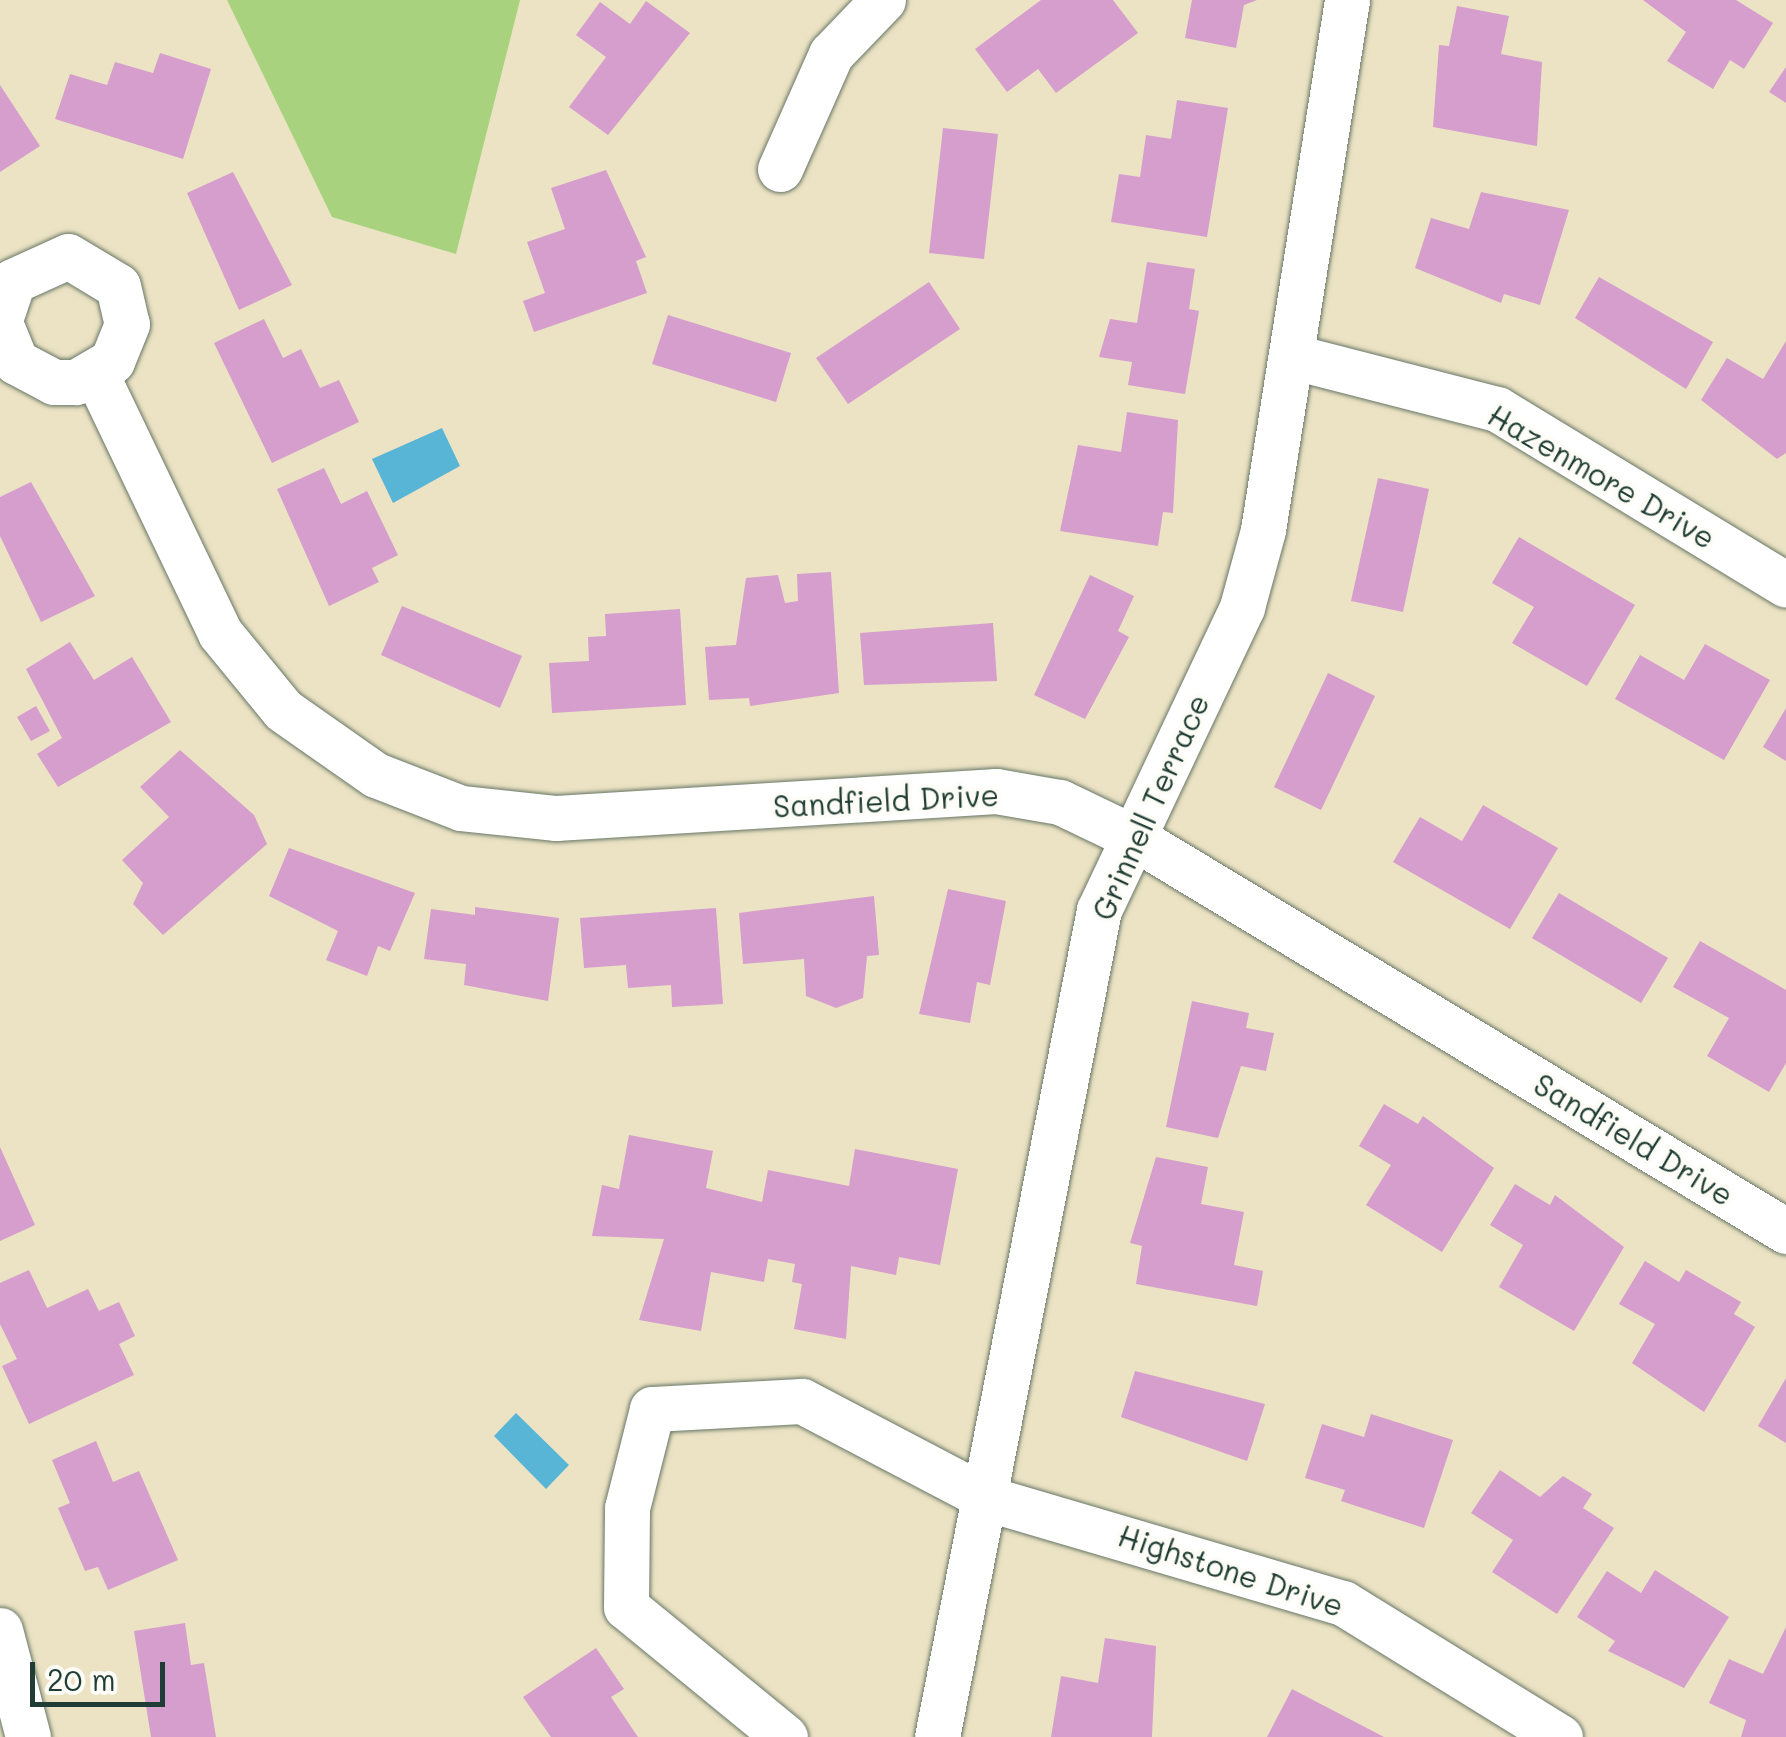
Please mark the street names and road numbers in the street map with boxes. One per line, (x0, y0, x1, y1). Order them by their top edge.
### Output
street label: Hazenmore Drive (1482, 396, 1722, 556)
street label: Grinnell Terrace (1084, 689, 1216, 925)
street label: Sandfield Drive (772, 776, 1000, 824)
street label: Sandfield Drive (1528, 1065, 1740, 1213)
street label: Highstone Drive (1114, 1517, 1348, 1623)

